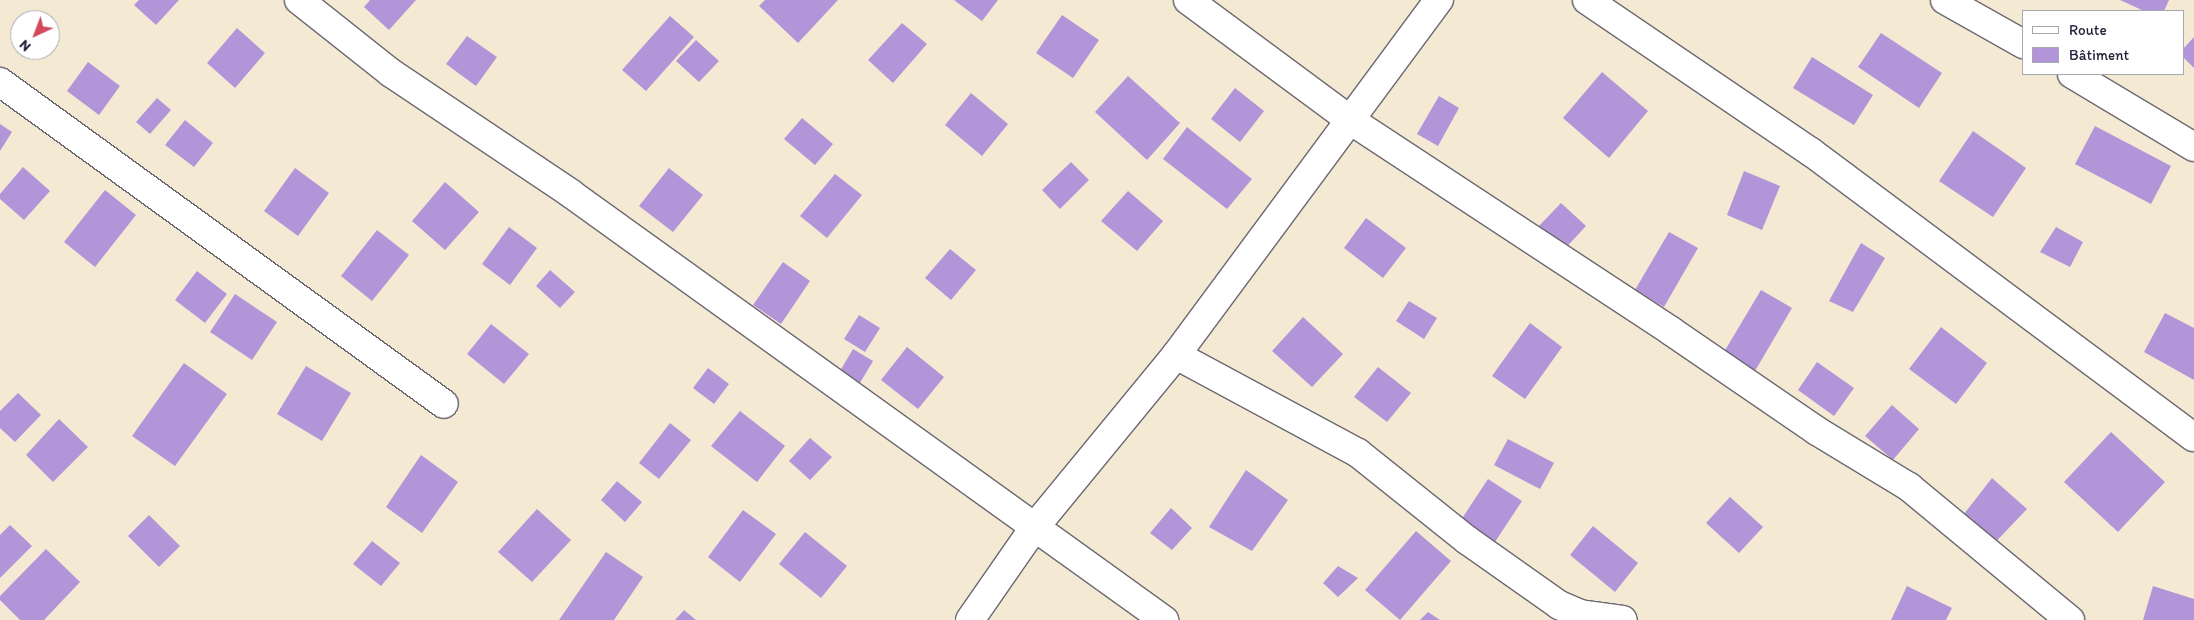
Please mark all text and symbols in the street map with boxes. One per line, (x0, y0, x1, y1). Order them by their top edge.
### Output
north arrow (10, 10, 60, 60)
legend (2022, 10, 2184, 75)
text: Route (2069, 21, 2107, 39)
text: N (16, 36, 34, 55)
text: Bâtiment (2069, 46, 2129, 64)

